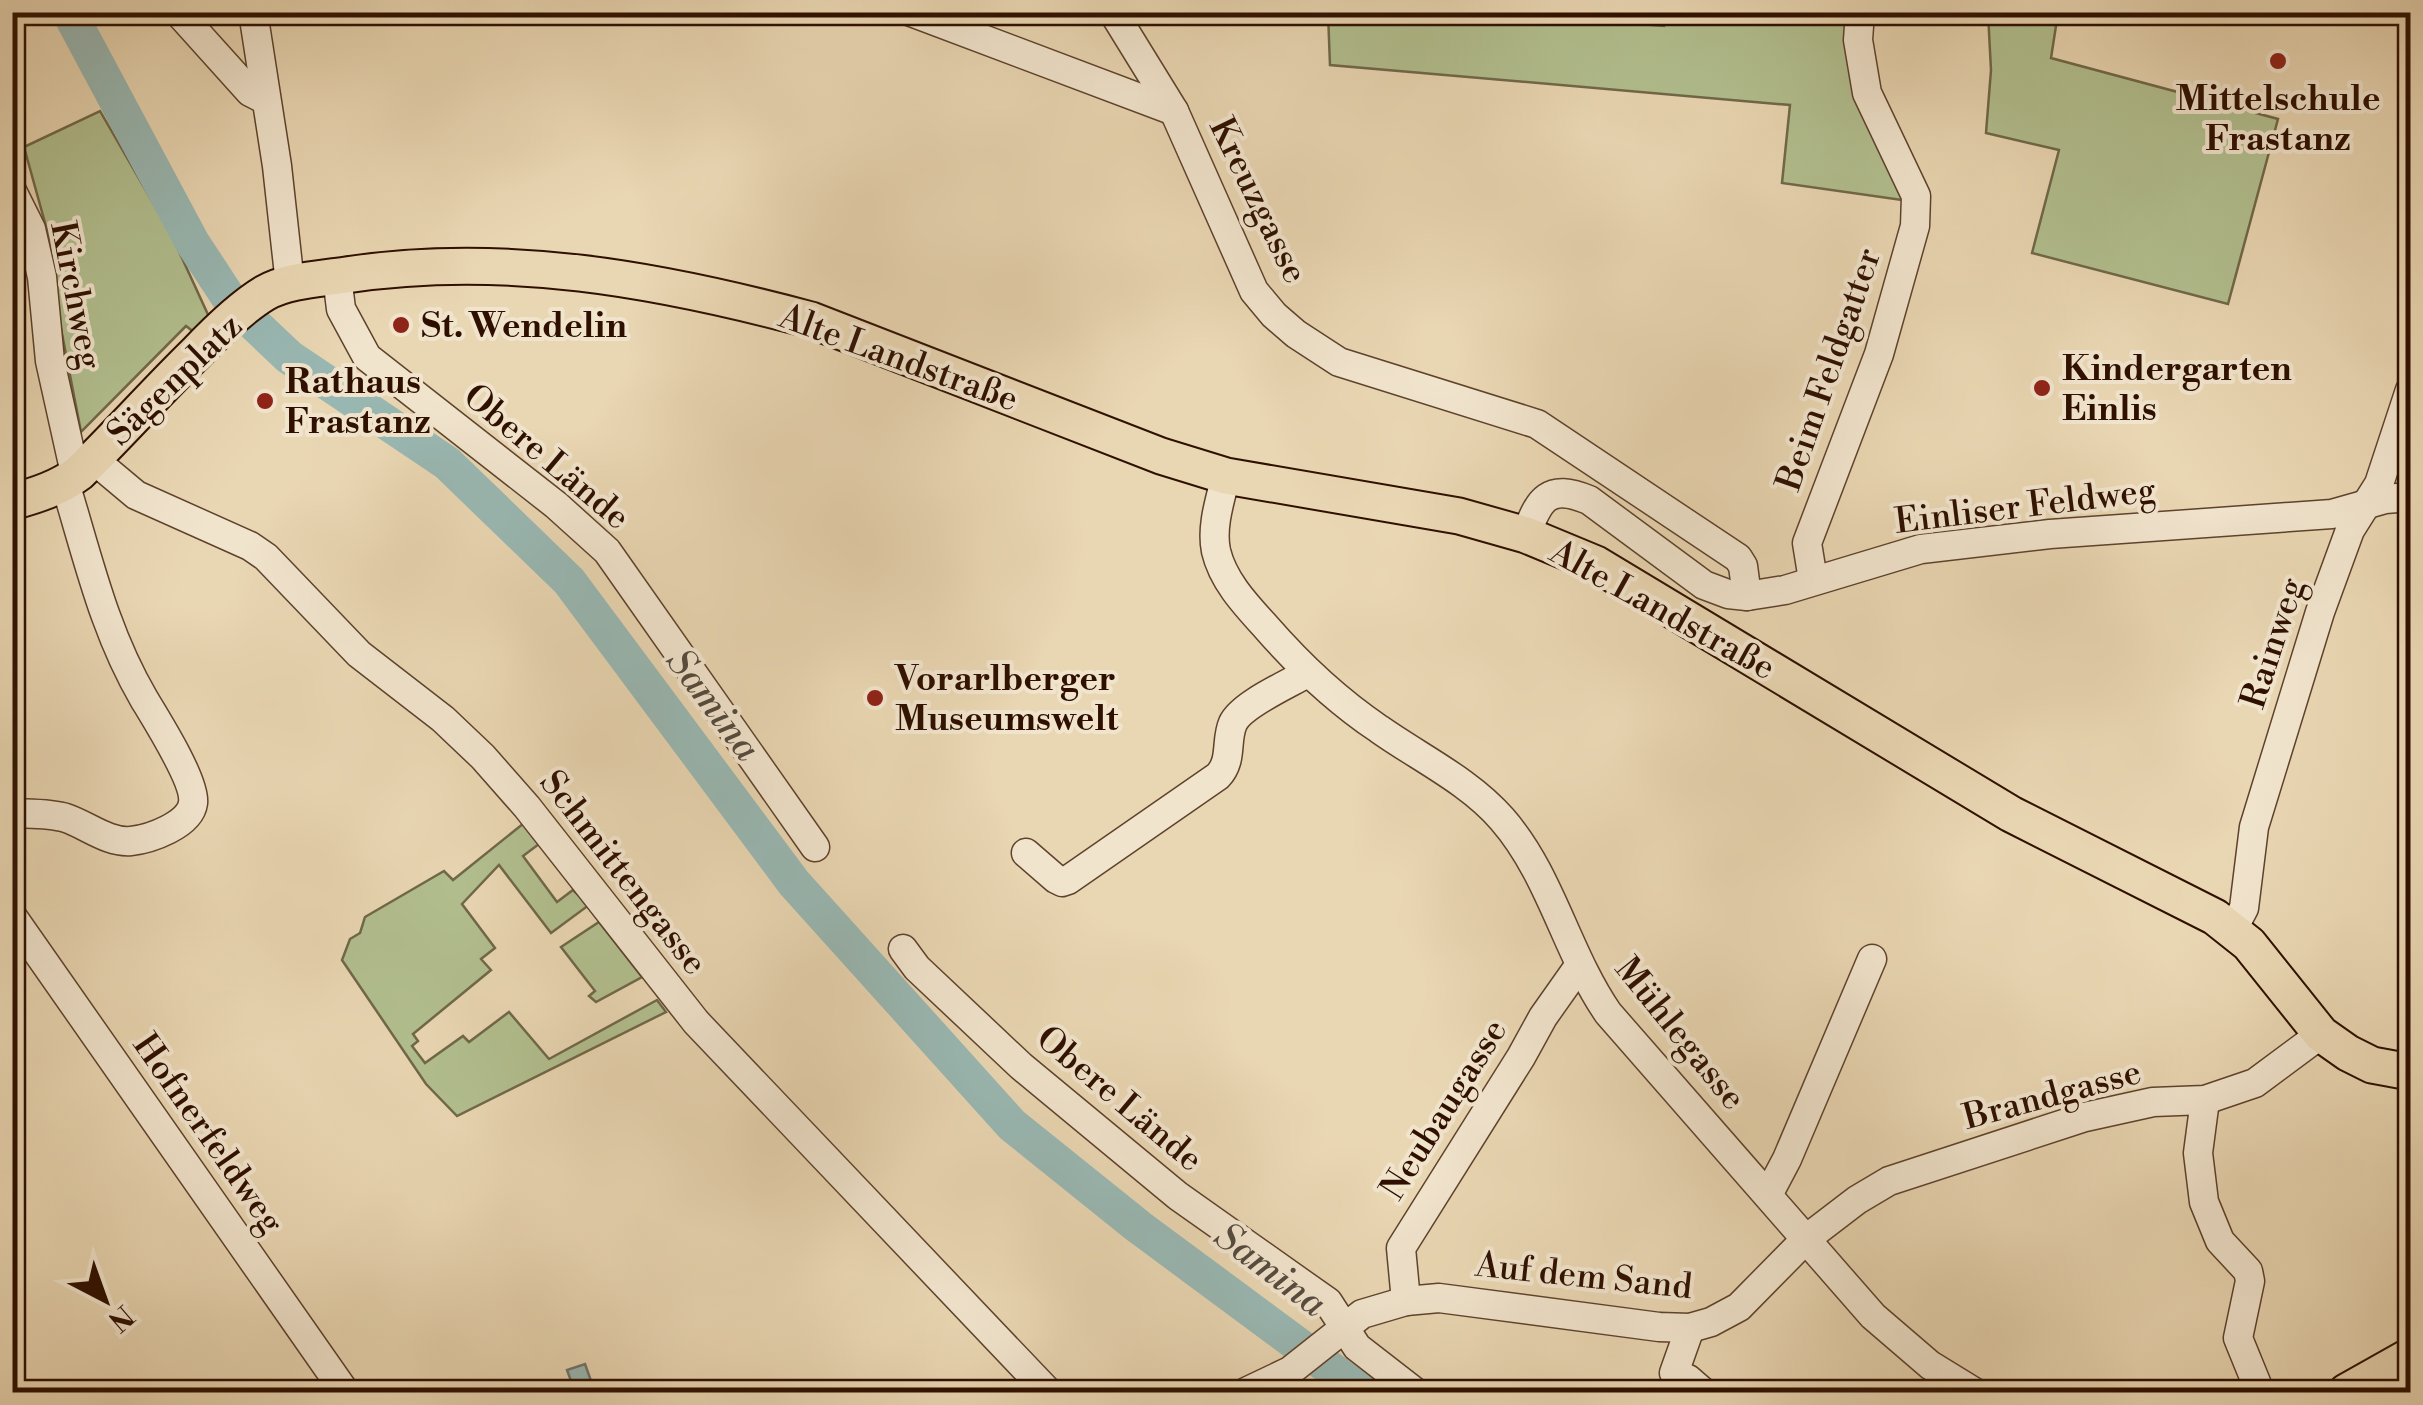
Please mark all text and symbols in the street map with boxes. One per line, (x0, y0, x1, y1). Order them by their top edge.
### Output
marker: Mittelschule Frastanz (2267, 50, 2289, 72)
place label: Mittelschule Frastanz (2175, 78, 2381, 161)
street label: Kreuzgasse (1199, 111, 1316, 291)
street label: Kirchweg (40, 218, 111, 373)
street label: Beim Feldgatter (1768, 243, 1891, 497)
street label: Alte Landstraße (772, 295, 1024, 422)
street label: Sägenplatz (98, 305, 252, 455)
place label: St. Wendelin (421, 305, 627, 348)
marker: St. Wendelin (390, 314, 412, 336)
place label: Kindergarten Einlis (2062, 348, 2292, 431)
place label: Rathaus Frastanz (285, 361, 431, 444)
street label: Obere Lände (454, 375, 638, 539)
marker: Kindergarten Einlis (2031, 377, 2053, 399)
marker: Rathaus Frastanz (254, 390, 276, 412)
street label: Einliser Feldweg (1892, 469, 2158, 544)
street label: Alte Landstraße (1541, 530, 1782, 690)
street label: Rainweg (2232, 573, 2315, 714)
water label: Samina (656, 640, 771, 771)
place label: Vorarlberger Museumswelt (894, 658, 1119, 741)
marker: Vorarlberger Museumswelt (864, 687, 886, 709)
street label: Schmittengasse (530, 762, 716, 984)
street label: Mühlegasse (1605, 949, 1754, 1119)
street label: Neubaugasse (1372, 1011, 1517, 1208)
street label: Obere Lände (1027, 1017, 1211, 1181)
street label: Hofnerfeldweg (123, 1026, 293, 1242)
street label: Brandgasse (1958, 1051, 2146, 1140)
water label: Samina (1205, 1213, 1336, 1328)
street label: Auf dem Sand (1472, 1244, 1694, 1309)
north arrow (55, 1250, 155, 1350)
text: N (101, 1297, 140, 1338)

